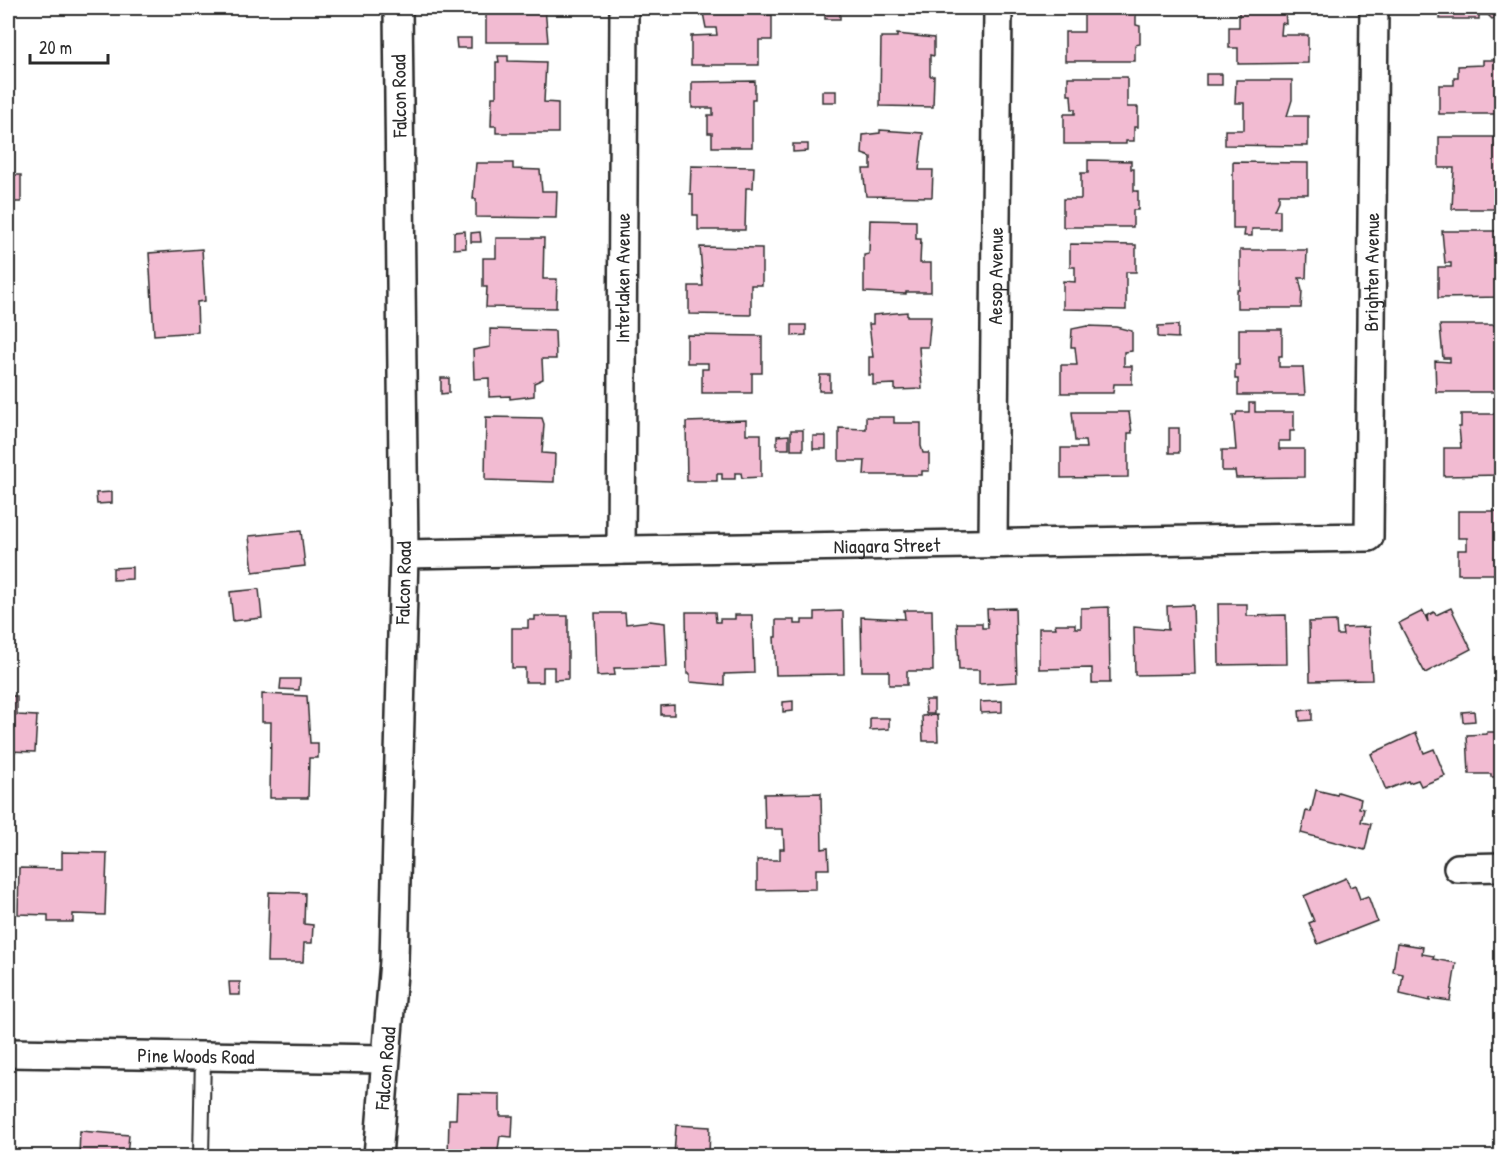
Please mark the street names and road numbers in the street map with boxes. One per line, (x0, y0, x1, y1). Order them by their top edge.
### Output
street label: Falcon Road (384, 54, 413, 139)
street label: Interlaken Avenue (608, 213, 636, 343)
street label: Brighten Avenue (1357, 213, 1385, 332)
street label: Aesop Avenue (981, 227, 1009, 325)
street label: Niagara Street (833, 531, 941, 559)
street label: Falcon Road (388, 541, 417, 626)
street label: Falcon Road (368, 1026, 402, 1112)
street label: Pine Woods Road (137, 1041, 255, 1070)

